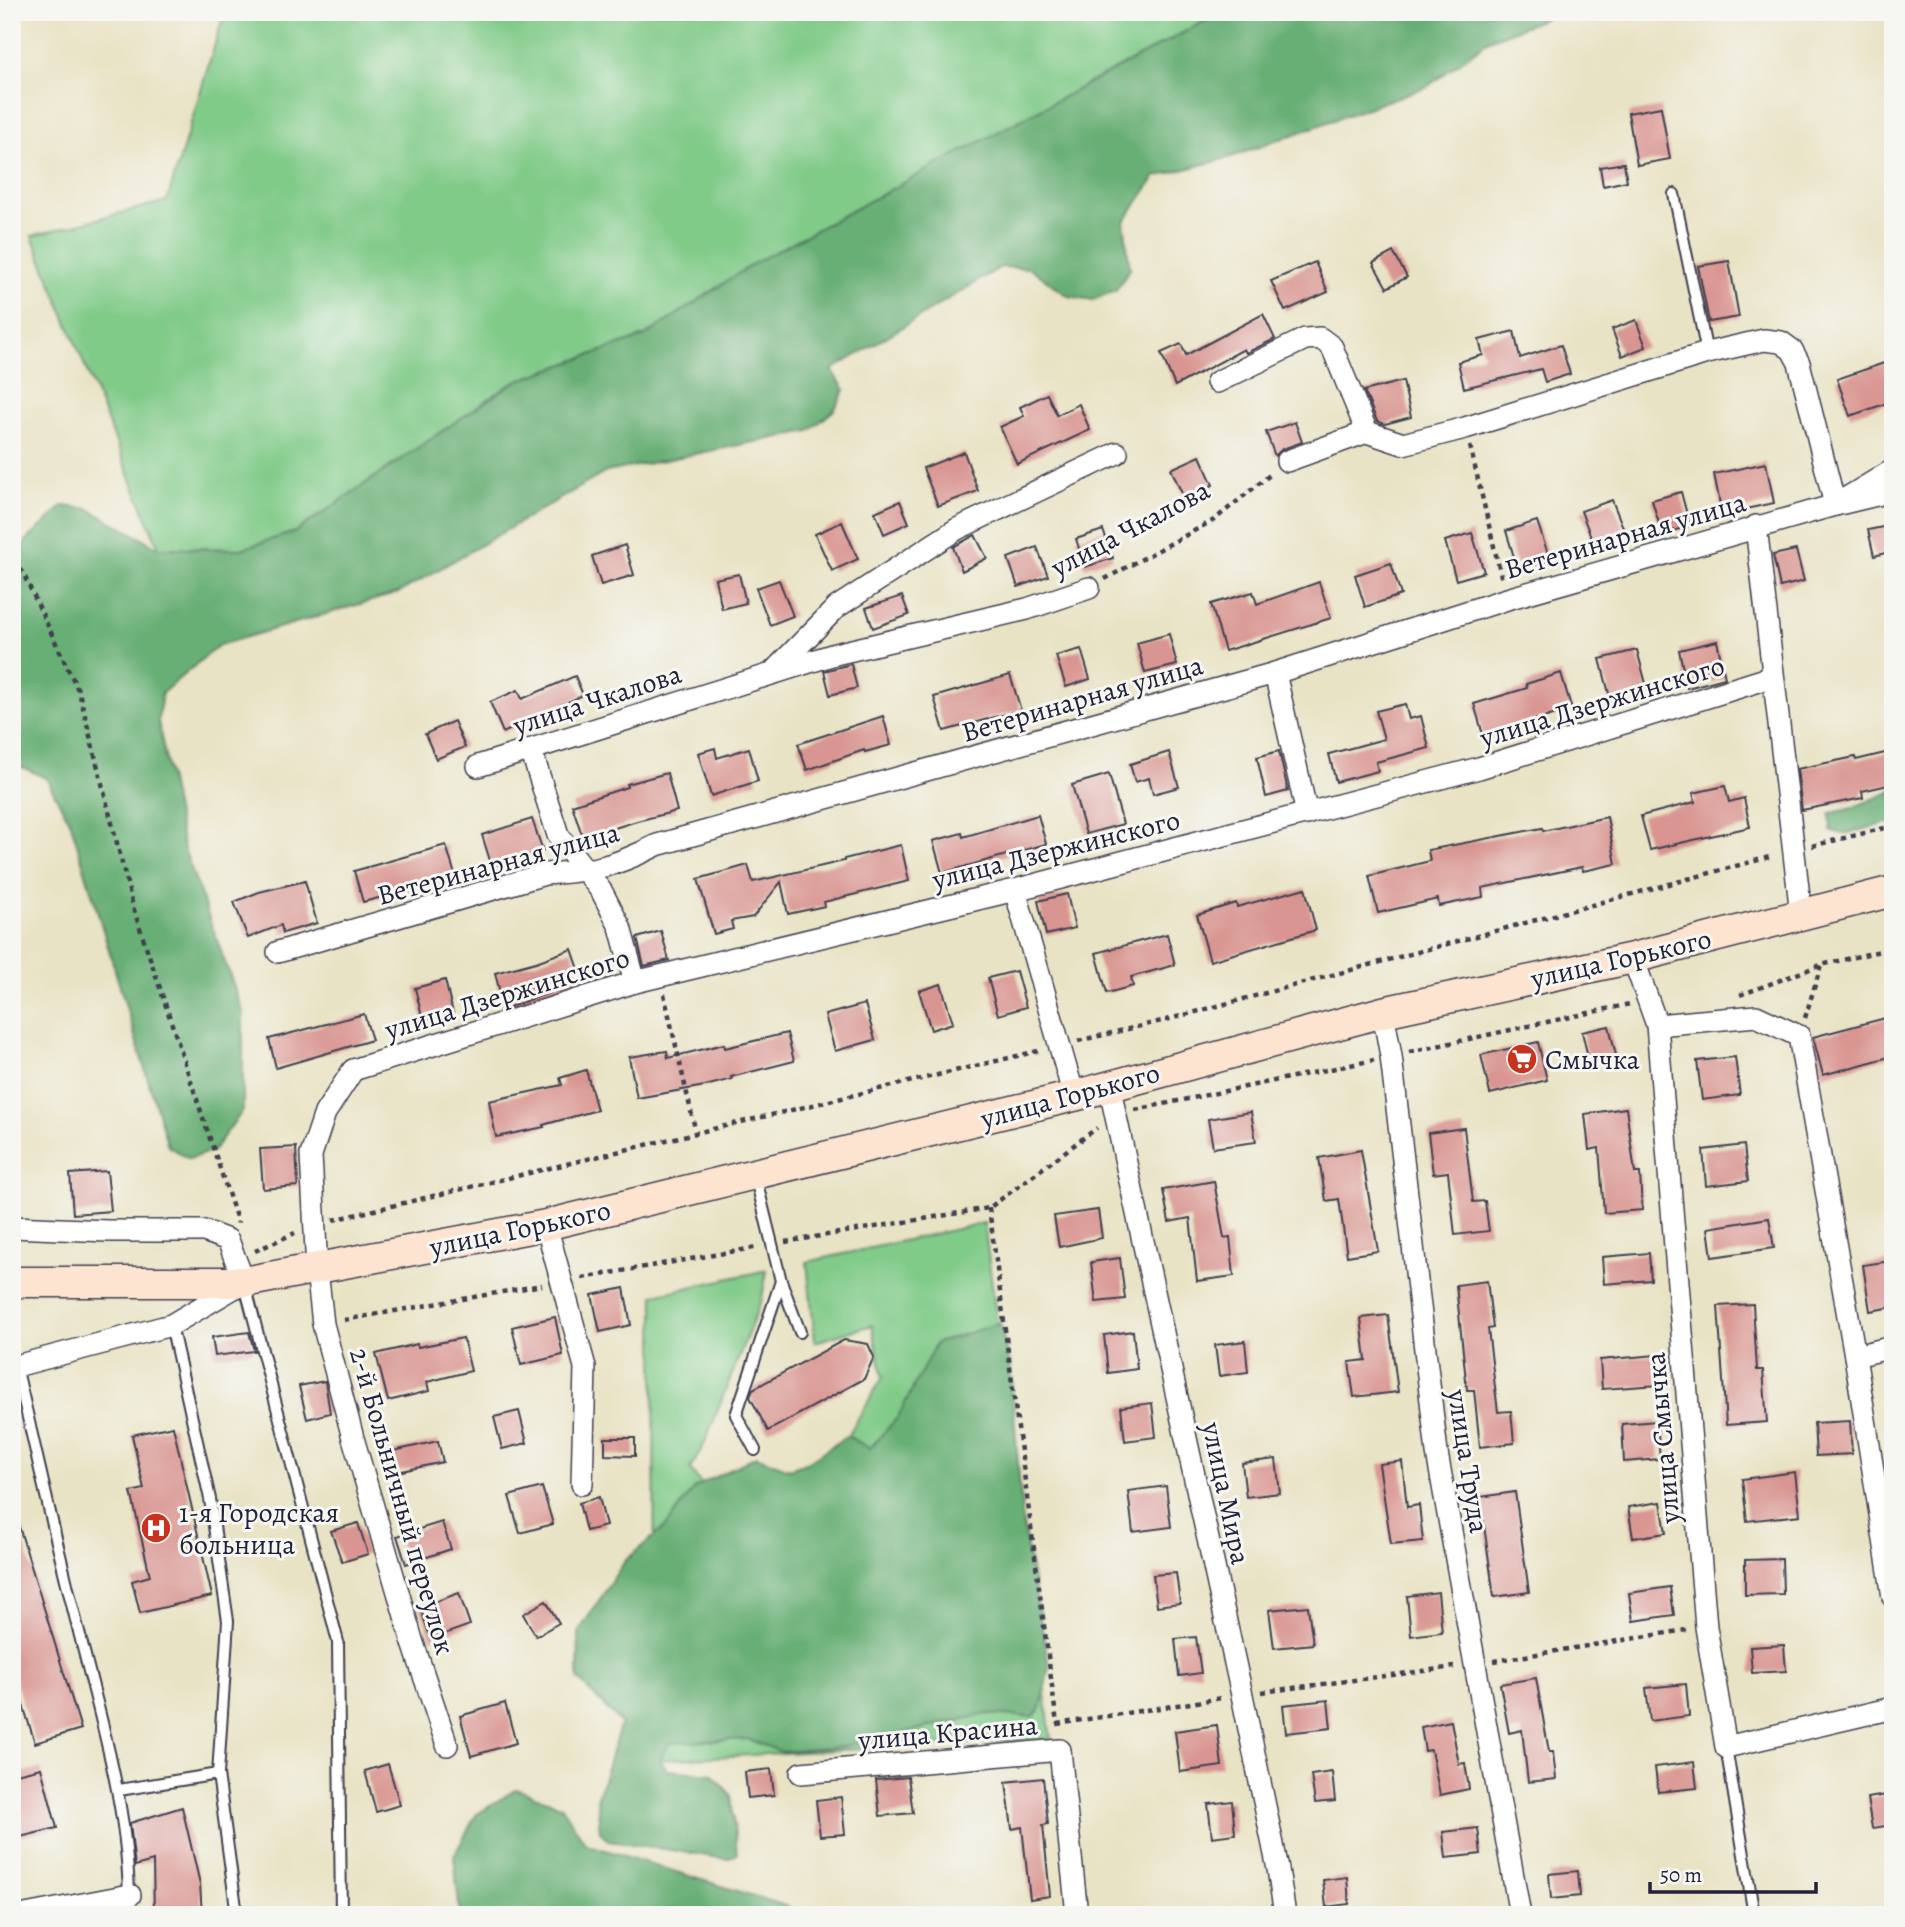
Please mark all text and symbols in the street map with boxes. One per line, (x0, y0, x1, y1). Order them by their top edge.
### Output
street label: улица Чкалова (1044, 471, 1217, 587)
street label: Ветеринарная улица (1500, 483, 1750, 589)
street label: Ветеринарная улица (957, 646, 1207, 752)
street label: улица Дзержинского (1474, 647, 1729, 758)
street label: улица Чкалова (507, 655, 686, 745)
street label: улица Дзержинского (928, 801, 1184, 899)
street label: Ветеринарная улица (373, 813, 624, 915)
street label: улица Горького (1526, 920, 1715, 998)
street label: улица Дзержинского (379, 939, 634, 1050)
place label: Смычка (1545, 1041, 1640, 1079)
supermarket icon: Смычка (1505, 1042, 1539, 1076)
street label: улица Горького (976, 1054, 1164, 1138)
street label: улица Горького (425, 1191, 614, 1267)
street label: 2-й Больничный переулок (340, 1343, 464, 1659)
street label: улица Смычка (1637, 1351, 1689, 1526)
street label: улица Труда (1438, 1386, 1498, 1536)
street label: улица Мира (1192, 1418, 1260, 1568)
place label: 1-я Городская больница (179, 1494, 339, 1564)
hospital icon: 1-я Городская больница (139, 1511, 173, 1545)
street label: улица Красина (856, 1706, 1039, 1760)
scale bar (1650, 1850, 1816, 1894)
text: 50 m (1660, 1861, 1702, 1889)

